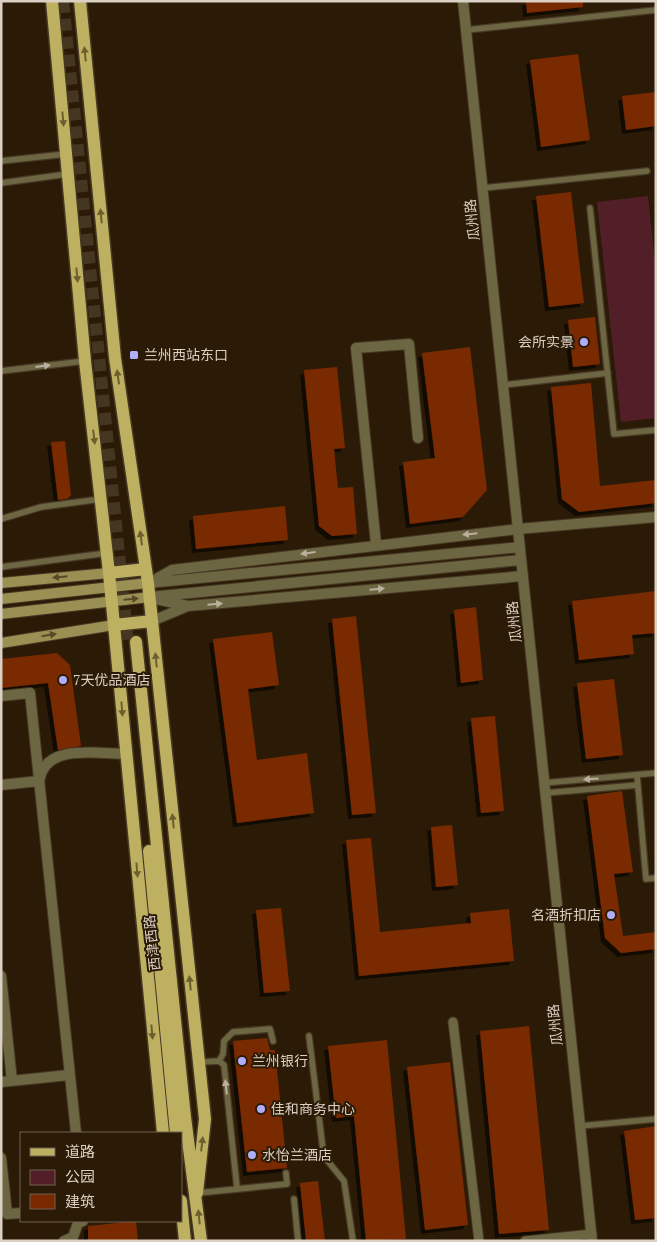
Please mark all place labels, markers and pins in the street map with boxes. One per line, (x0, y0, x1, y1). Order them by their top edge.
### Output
place label: 会所实景 (518, 332, 574, 351)
marker: 会所实景 (578, 336, 590, 348)
place label: 兰州西站东口 (144, 345, 228, 364)
marker: 兰州西站东口 (128, 349, 140, 361)
place label: 7天优品酒店 (73, 670, 150, 689)
marker: 7天优品酒店 (57, 674, 69, 686)
place label: 名酒折扣店 (531, 905, 601, 924)
marker: 名酒折扣店 (605, 909, 617, 921)
place label: 兰州银行 (252, 1051, 308, 1070)
marker: 兰州银行 (236, 1055, 248, 1067)
place label: 佳和商务中心 (271, 1099, 355, 1118)
marker: 佳和商务中心 (255, 1103, 267, 1115)
place label: 水怡兰酒店 (262, 1145, 332, 1164)
marker: 水怡兰酒店 (246, 1149, 258, 1161)

